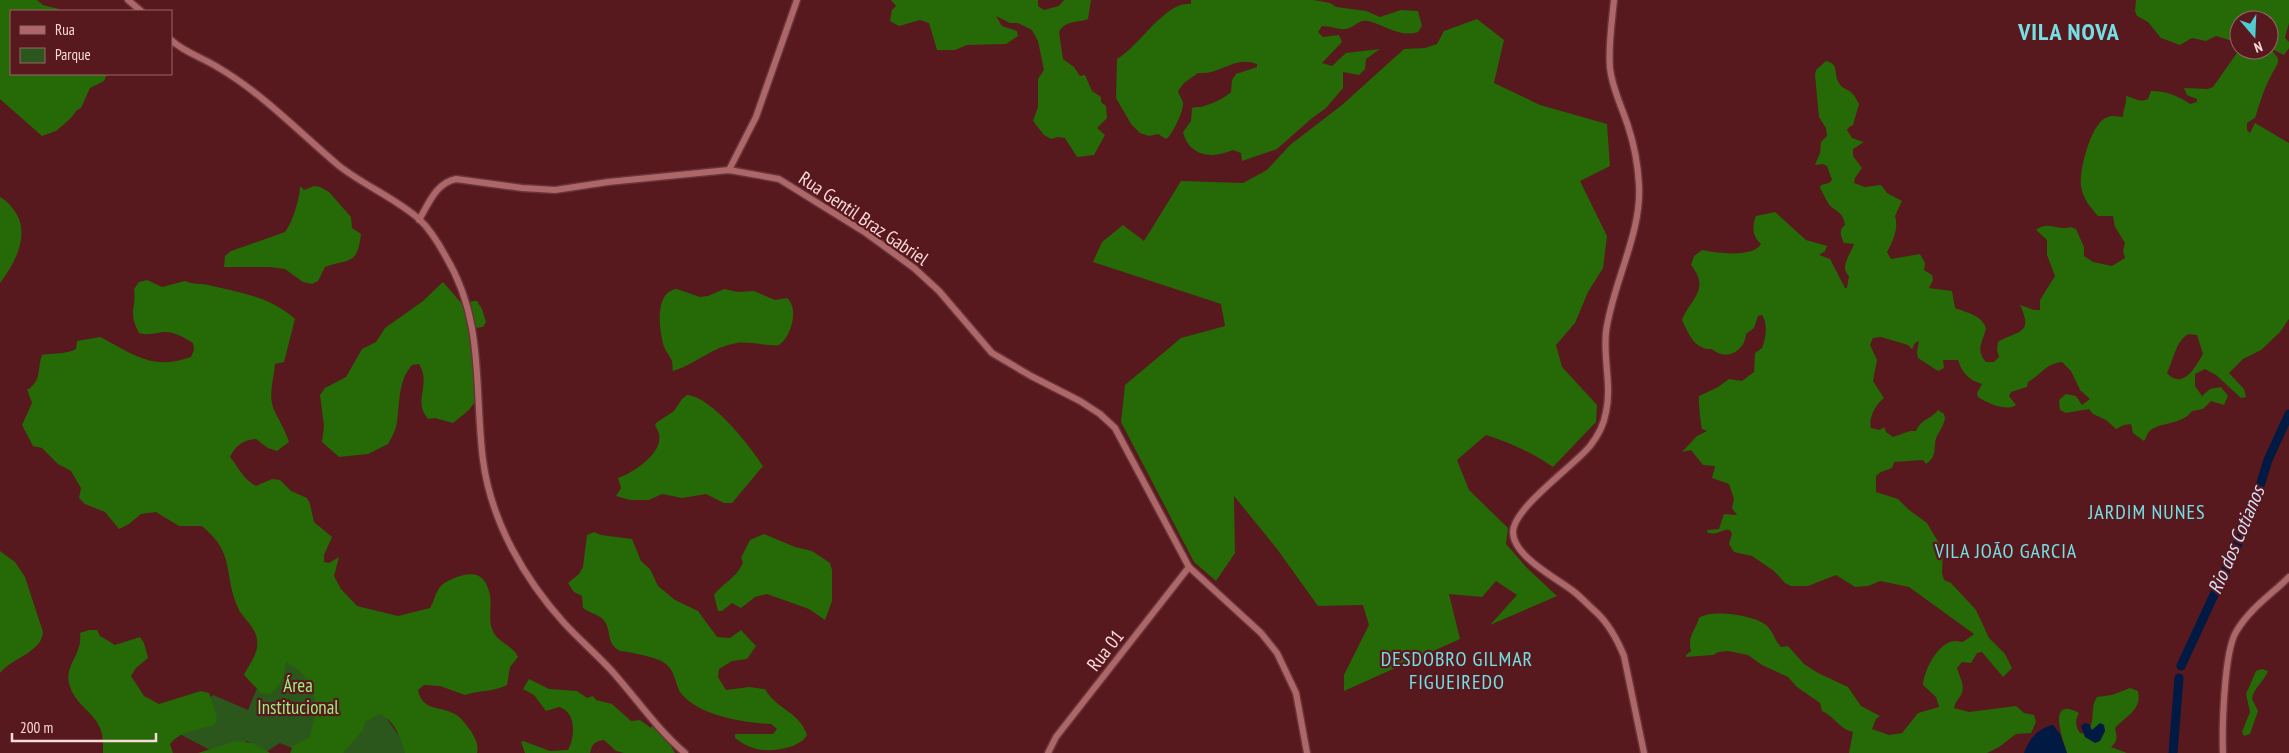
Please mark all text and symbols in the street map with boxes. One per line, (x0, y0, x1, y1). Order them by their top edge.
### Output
legend (10, 10, 172, 75)
north arrow (2229, 10, 2279, 60)
district label: VILA NOVA (2017, 16, 2120, 47)
text: Rua (55, 20, 75, 39)
text: N (2252, 38, 2265, 57)
text: Parque (55, 45, 91, 64)
street label: Rua Gentil Braz Gabriel (795, 166, 934, 271)
water label: Rio dos Cotianos (2202, 480, 2271, 598)
district label: JARDIM NUNES (2087, 499, 2206, 525)
district label: VILA JOÃO GARCIA (1934, 538, 2077, 564)
street label: Rua 01 (1081, 624, 1129, 676)
district label: DESDOBRO GILMAR FIGUEIREDO (1381, 646, 1533, 695)
park label: Área Institucional (257, 673, 339, 719)
scale bar (12, 710, 156, 742)
text: 200 m (20, 718, 53, 737)

